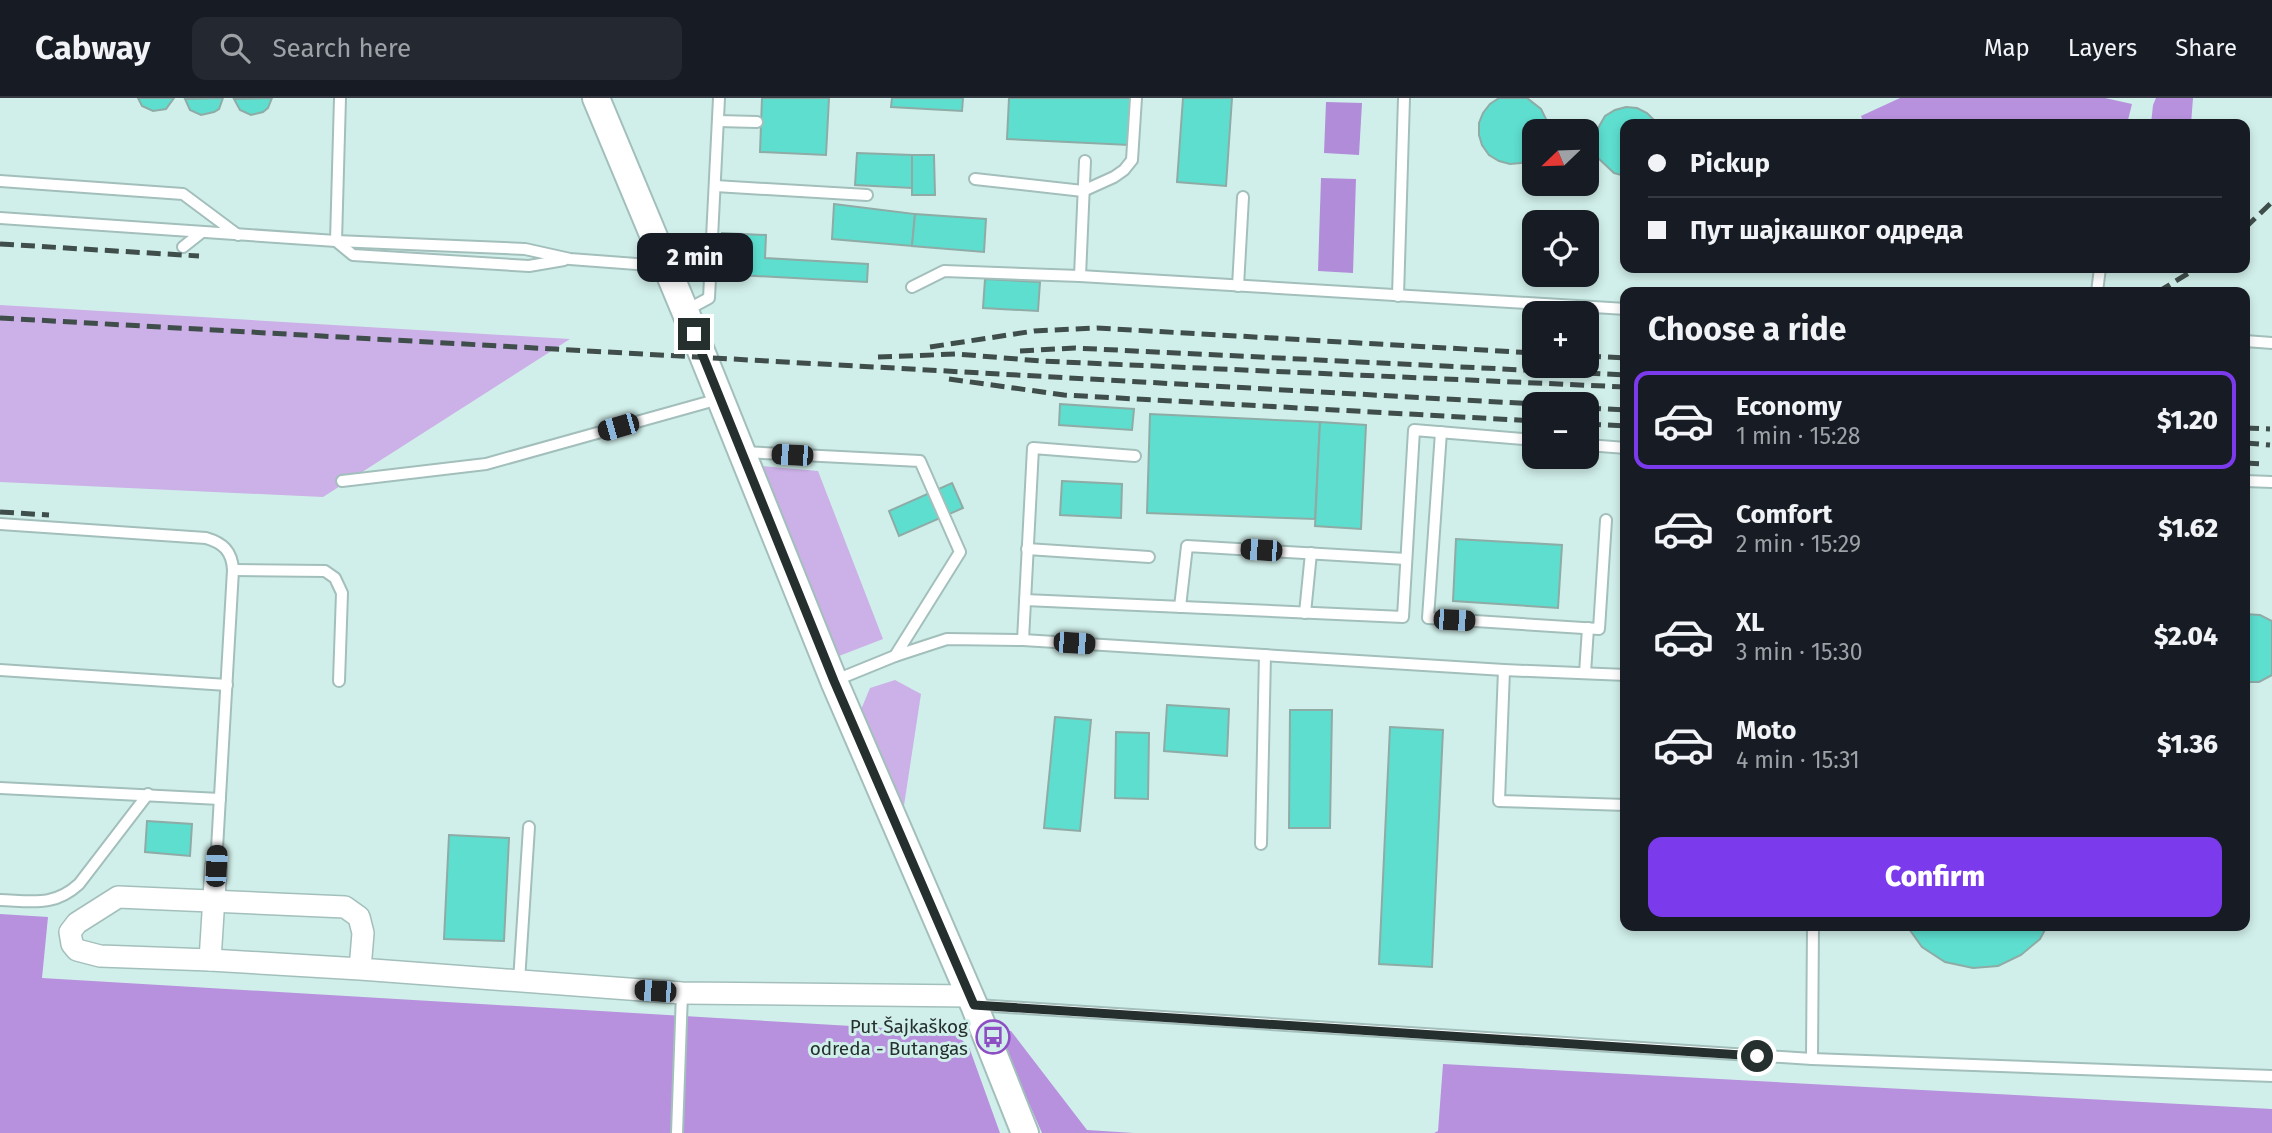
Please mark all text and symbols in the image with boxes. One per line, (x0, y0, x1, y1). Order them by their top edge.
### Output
search box (192, 17, 682, 80)
text: Cabway (35, 28, 150, 68)
icon: search (216, 29, 254, 67)
text: Search here (272, 33, 411, 64)
text: Map (1984, 34, 2030, 62)
text: Layers (2068, 34, 2137, 62)
text: Share (2175, 34, 2237, 62)
north arrow (1522, 119, 1600, 196)
map controls (1522, 119, 1599, 469)
text: Pickup (1690, 148, 1770, 179)
button: locate (1522, 210, 1599, 287)
text: Пут шајкашког одреда (1690, 215, 1963, 246)
callout: 2 min (636, 232, 752, 282)
text: 2 min (667, 243, 723, 271)
button: + (1522, 301, 1599, 378)
text: Choose a ride (1648, 310, 1846, 348)
route end (678, 318, 710, 350)
icon: car (1652, 389, 1715, 452)
text: Economy (1736, 391, 1842, 422)
button: − (1522, 392, 1599, 469)
text: $1.20 (2157, 405, 2218, 436)
car (595, 411, 642, 443)
text: 1 min · 15:28 (1736, 422, 1861, 450)
car (771, 443, 814, 467)
icon: car (1652, 497, 1715, 560)
text: Comfort (1736, 499, 1832, 530)
text: $1.62 (2158, 513, 2218, 544)
text: 2 min · 15:29 (1736, 530, 1861, 558)
car (1240, 538, 1283, 562)
icon: car (1652, 605, 1715, 668)
text: XL (1736, 607, 1764, 638)
car (1433, 608, 1476, 632)
text: $2.04 (2154, 621, 2218, 652)
car (1053, 631, 1096, 655)
text: 3 min · 15:30 (1736, 638, 1862, 666)
icon: car (1652, 713, 1715, 776)
text: Moto (1736, 715, 1796, 746)
text: $1.36 (2157, 729, 2218, 760)
text: 4 min · 15:31 (1736, 746, 1860, 774)
button: Confirm (1648, 837, 2222, 917)
car (205, 844, 228, 888)
car (634, 979, 677, 1003)
place label: Put Šajkaškog odreda - Butangas (810, 1015, 968, 1060)
bus stop icon: Put Šajkaškog odreda - Butangas (974, 1018, 1012, 1056)
route start (1741, 1040, 1773, 1072)

